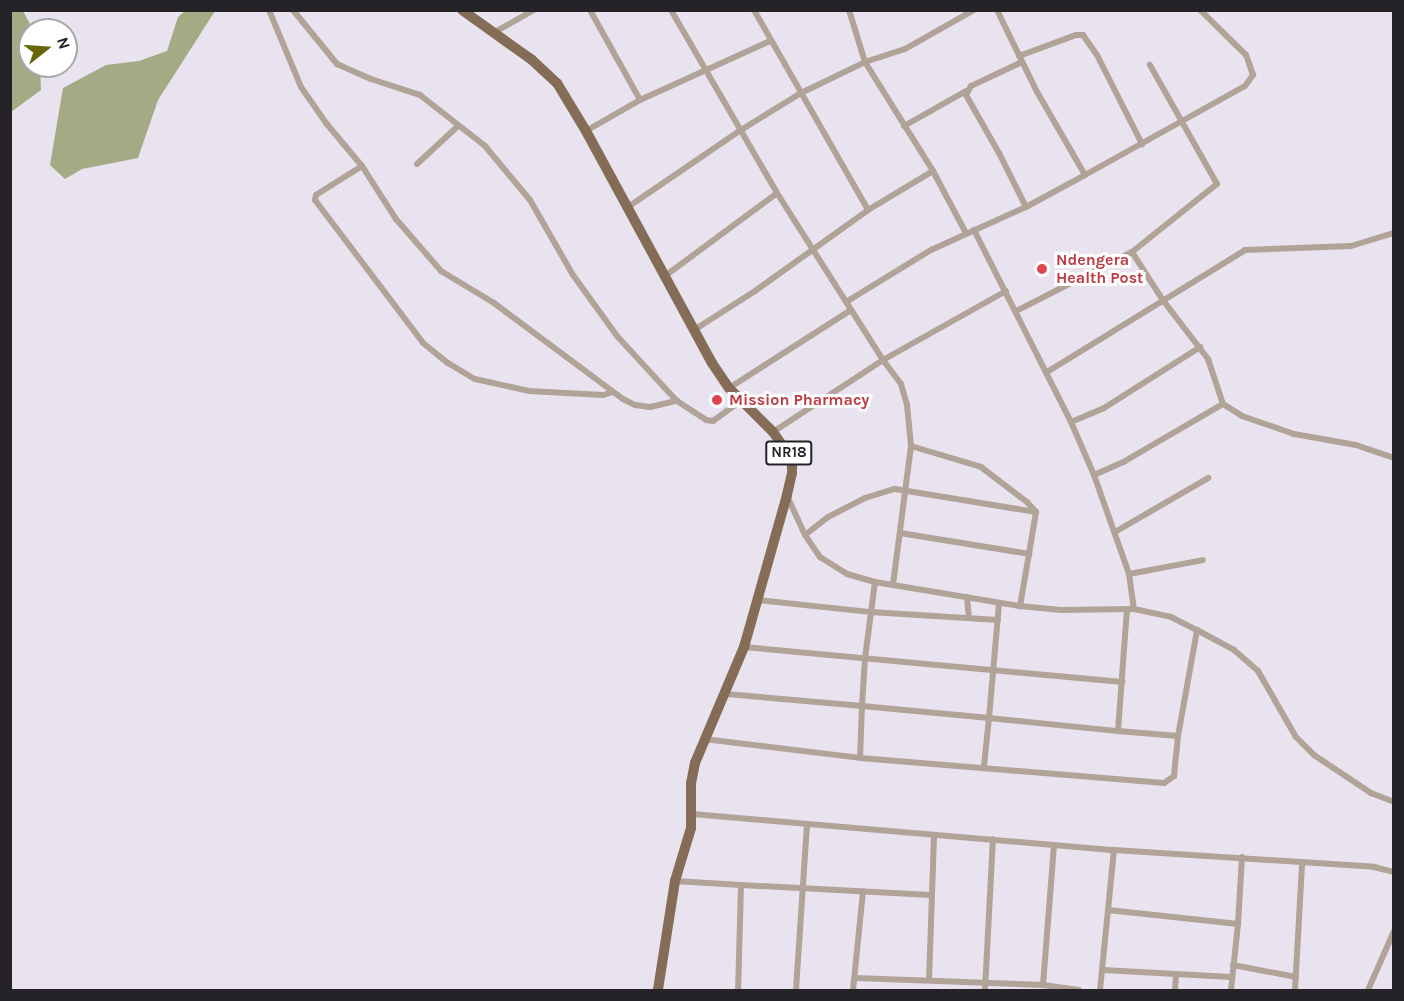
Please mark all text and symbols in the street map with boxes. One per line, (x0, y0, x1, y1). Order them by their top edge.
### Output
north arrow (18, 18, 78, 78)
text: N (53, 35, 75, 51)
place label: Ndengera Health Post (1056, 250, 1143, 288)
marker: Ndengera Health Post (1033, 260, 1051, 278)
place label: Mission Pharmacy (729, 390, 869, 410)
marker: Mission Pharmacy (710, 393, 724, 407)
road number: NR18 (765, 441, 813, 465)

